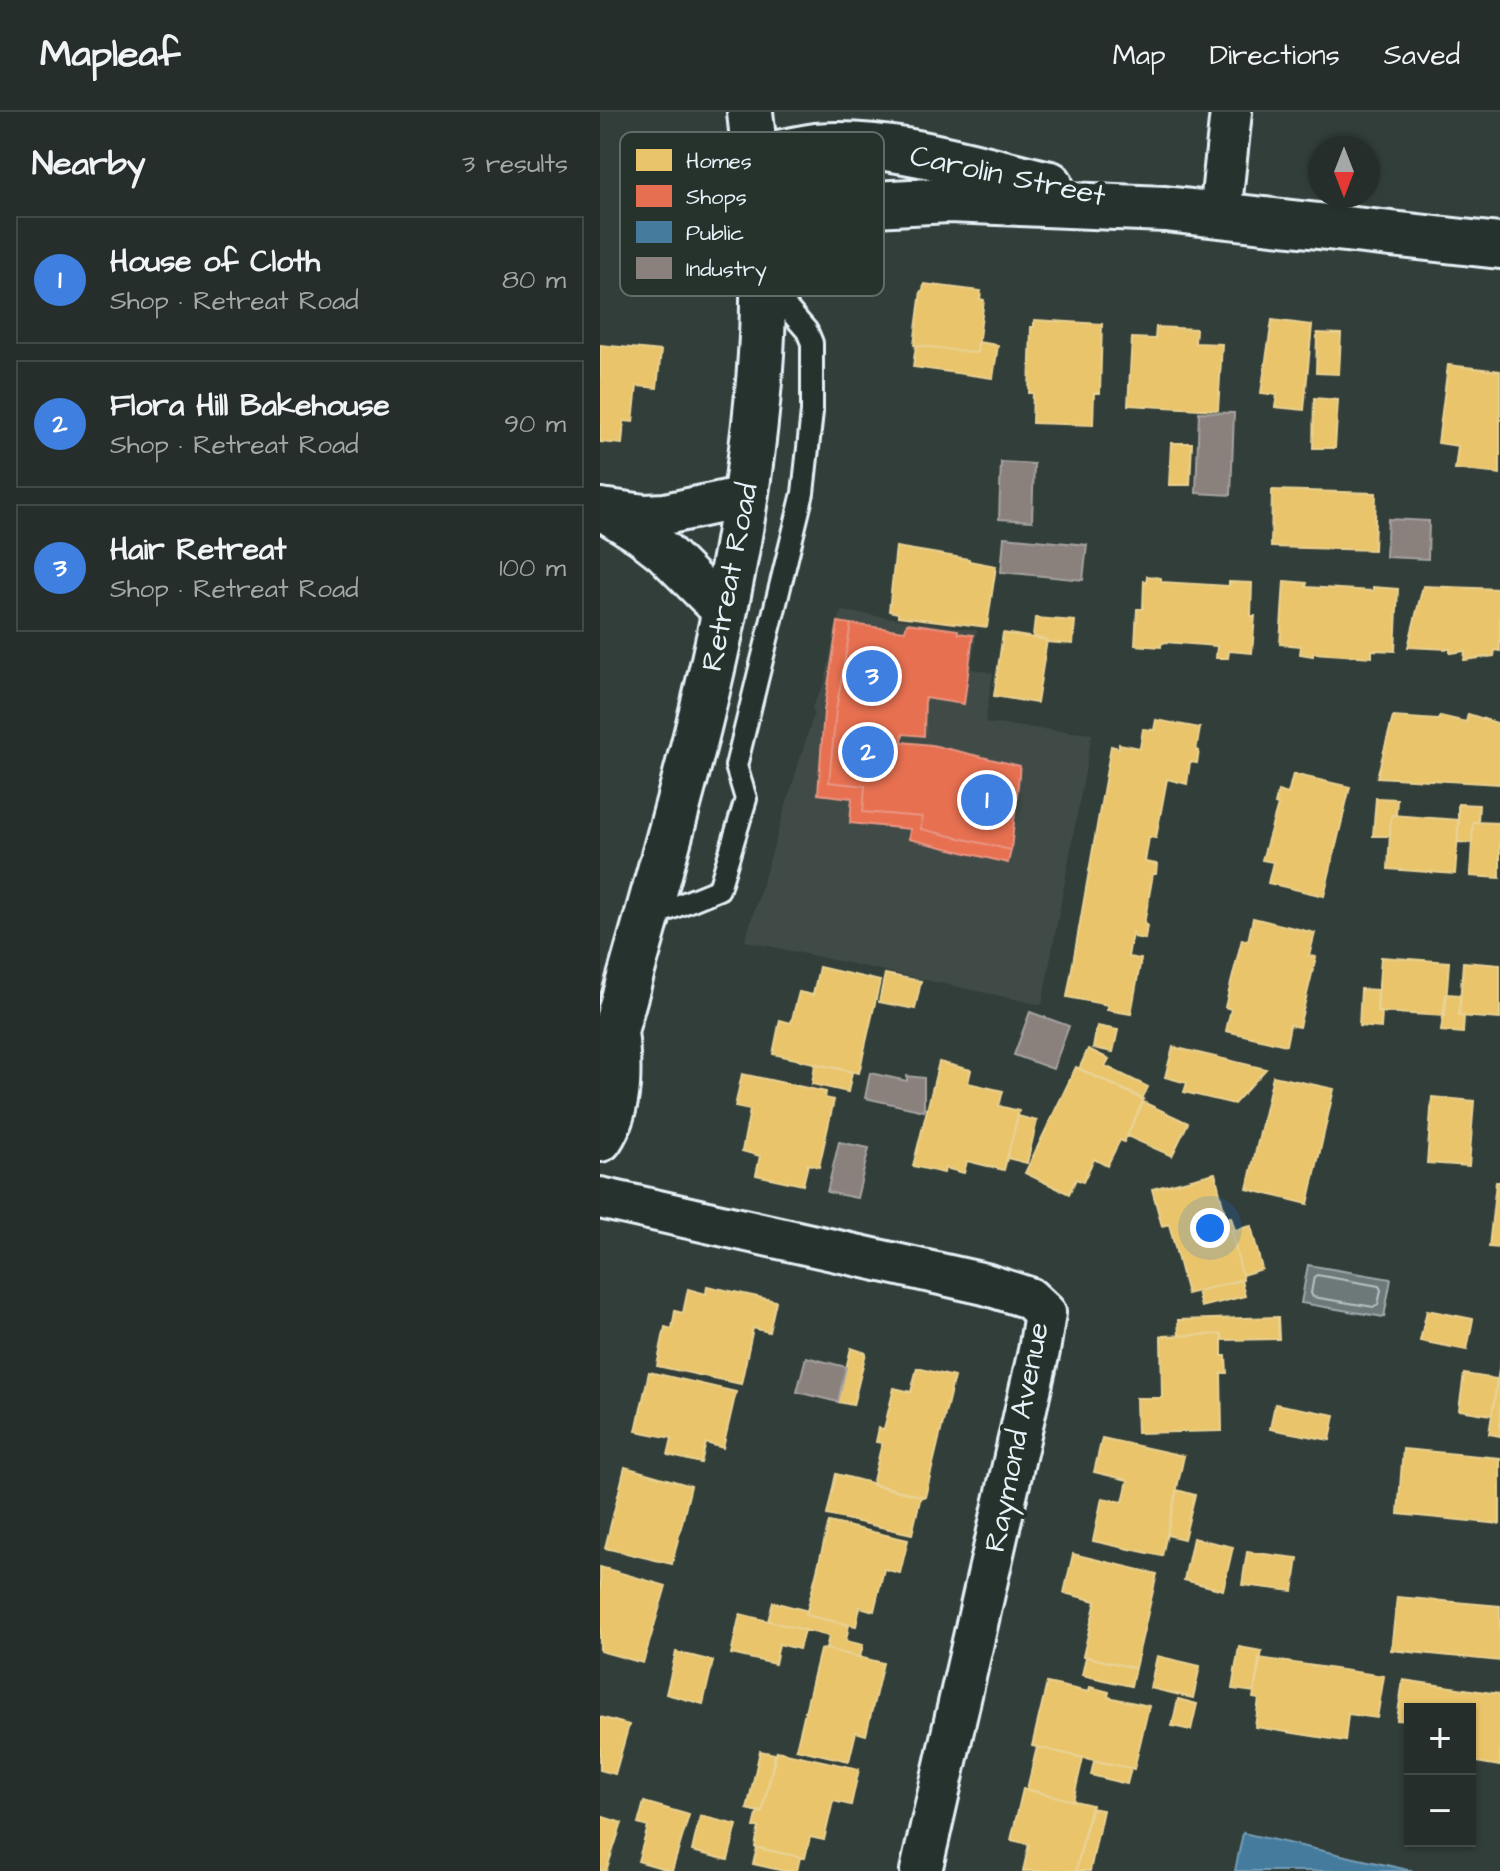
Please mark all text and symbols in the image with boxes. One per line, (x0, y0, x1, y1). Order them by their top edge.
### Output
text: Mapleaf (40, 29, 180, 81)
text: Map (1113, 36, 1166, 75)
text: Directions (1210, 36, 1340, 75)
text: Saved (1384, 36, 1460, 75)
legend (620, 132, 884, 296)
street label: Carolin Street (906, 135, 1109, 217)
north arrow (1308, 136, 1380, 208)
text: Nearby (32, 140, 146, 188)
text: 3 results (462, 146, 568, 182)
text: Homes (686, 146, 752, 177)
text: Shops (686, 182, 747, 213)
text: Public (686, 218, 744, 249)
text: House of Cloth (110, 241, 320, 283)
text: Industry (686, 254, 767, 286)
text: 1 (58, 262, 62, 298)
text: 80 m (502, 262, 566, 298)
text: Shop · Retreat Road (110, 283, 359, 319)
text: Flora Hill Bakehouse (110, 385, 390, 427)
text: 2 (53, 406, 67, 442)
text: 90 m (504, 406, 566, 442)
text: Shop · Retreat Road (110, 427, 359, 463)
street label: Retreat Road (691, 480, 769, 675)
text: Hair Retreat (110, 529, 286, 571)
text: 3 (53, 550, 67, 586)
text: 100 m (499, 550, 566, 586)
text: Shop · Retreat Road (110, 571, 359, 607)
pin: 3 (846, 646, 898, 706)
pin: 2 (842, 722, 894, 782)
pin: 1 (961, 770, 1013, 830)
your location (1190, 1208, 1230, 1248)
street label: Raymond Avenue (974, 1319, 1061, 1556)
map controls (1404, 1703, 1476, 1847)
button: + (1404, 1703, 1476, 1775)
button: − (1404, 1775, 1476, 1847)

